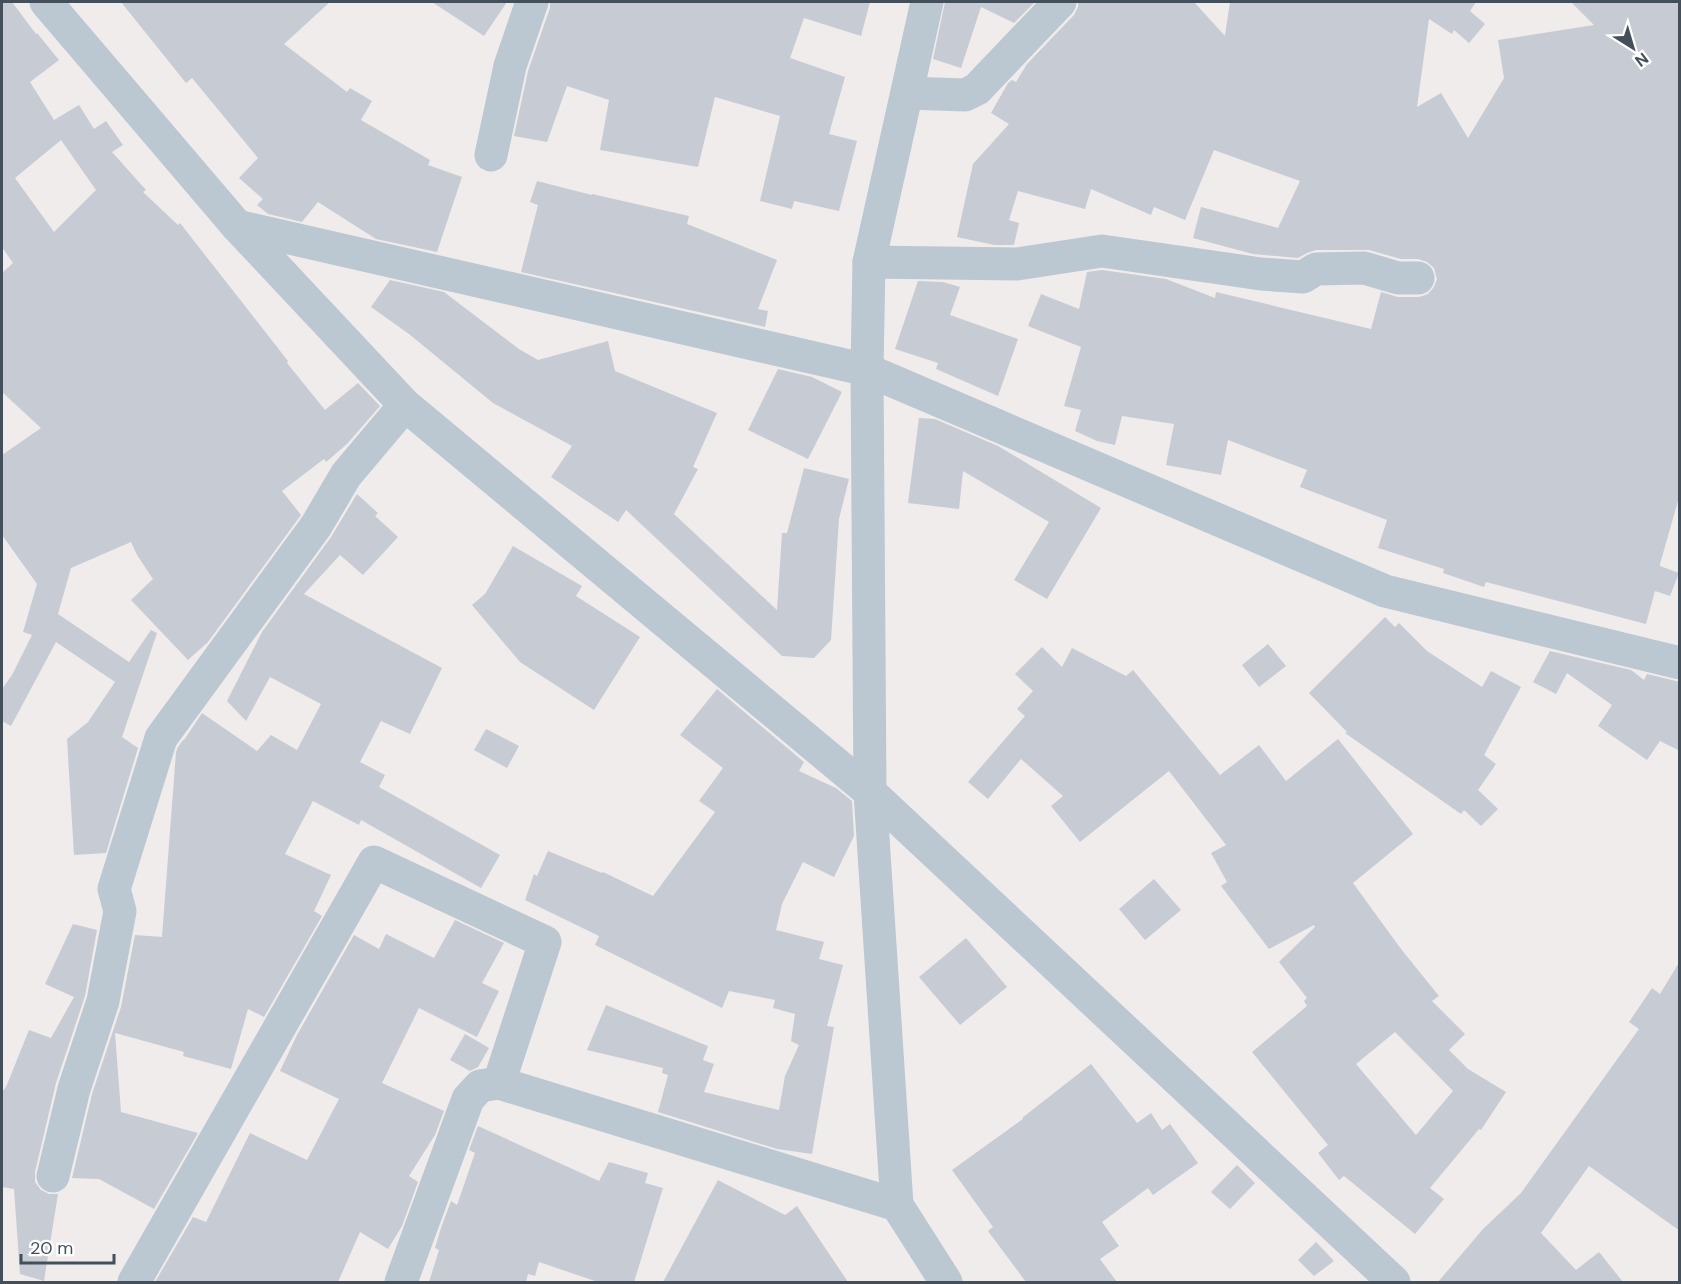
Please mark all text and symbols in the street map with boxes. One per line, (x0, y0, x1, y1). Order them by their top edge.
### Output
north arrow (1603, 18, 1663, 78)
text: N (1631, 48, 1653, 71)
scale bar (21, 1227, 114, 1265)
text: 20 m (30, 1236, 73, 1260)

